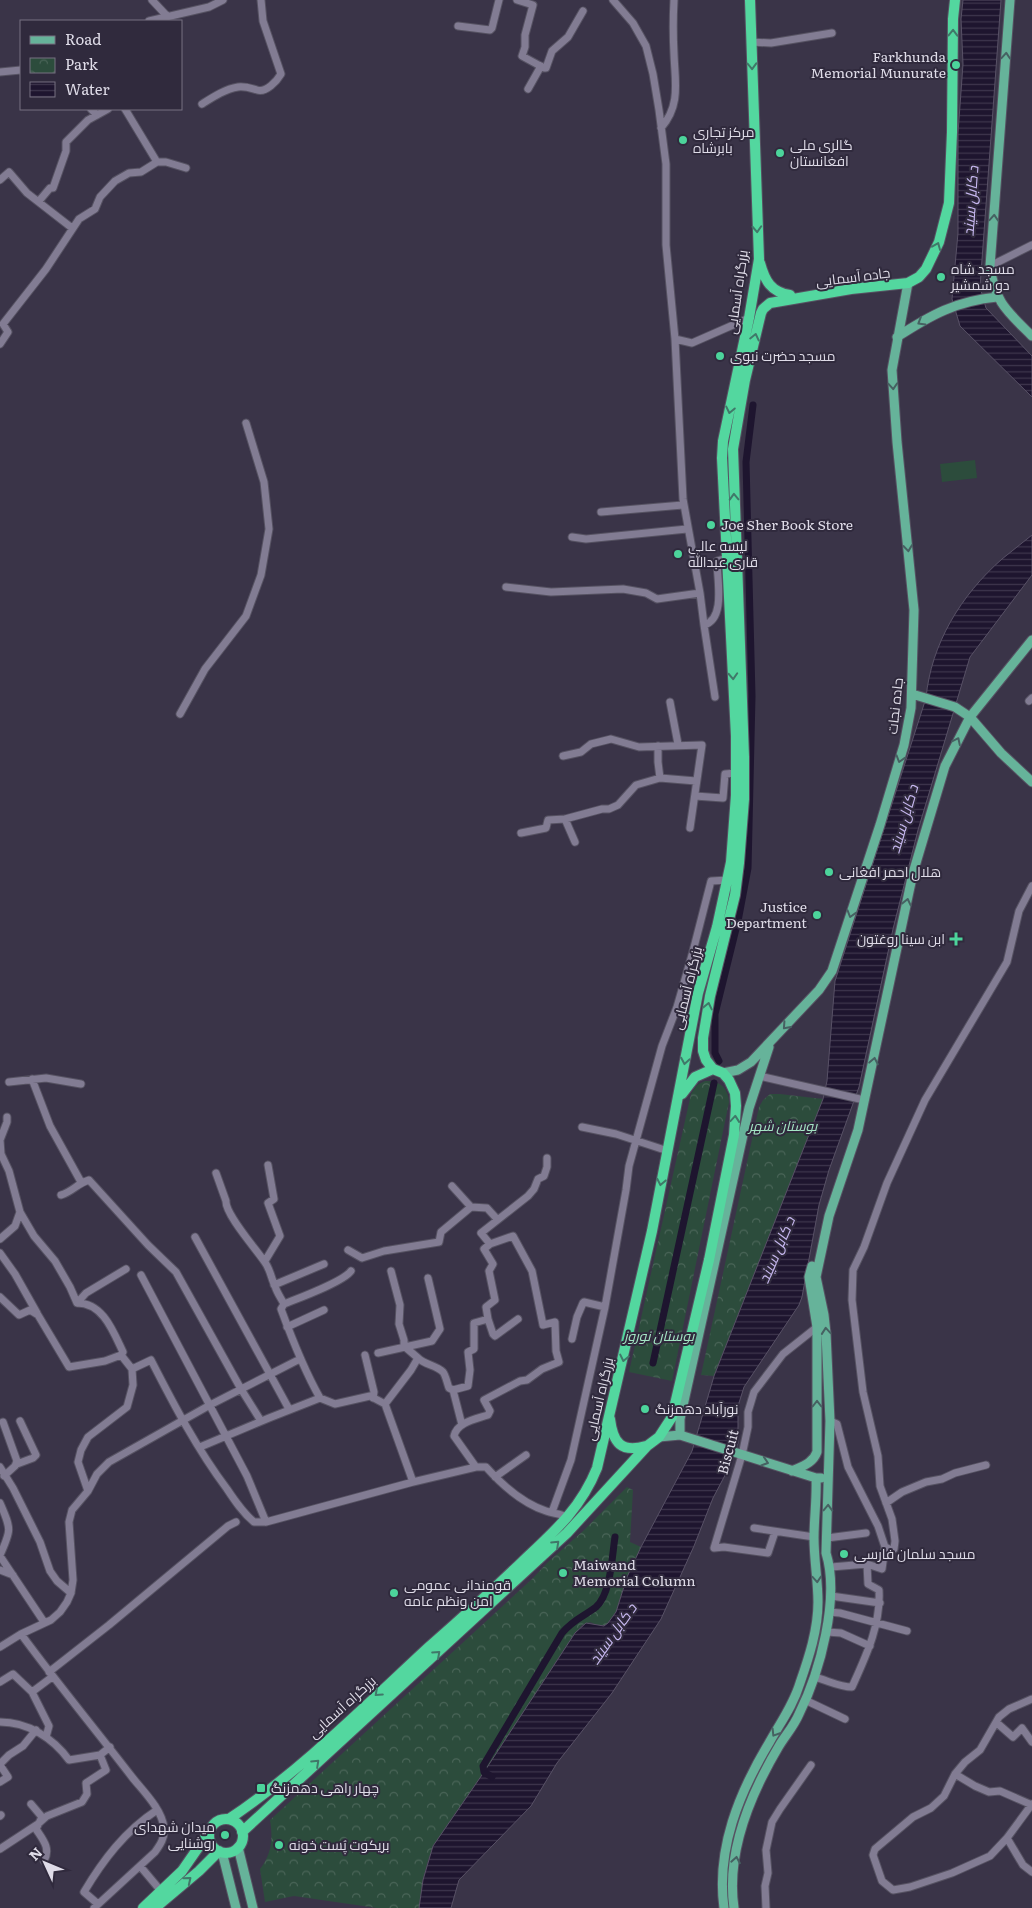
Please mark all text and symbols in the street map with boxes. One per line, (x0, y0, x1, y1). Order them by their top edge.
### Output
legend (20, 20, 182, 110)
text: Road (65, 27, 101, 50)
one-way arrow (948, 29, 958, 36)
place label: Farkhunda Memorial Munurate (811, 46, 946, 82)
text: Park (65, 52, 99, 75)
one-way arrow (1000, 52, 1011, 60)
marker: Farkhunda Memorial Munurate (950, 59, 962, 71)
one-way arrow (746, 62, 757, 70)
text: Water (65, 77, 110, 100)
place label: مرکز تجاری بابرشاه (693, 121, 754, 157)
marker: مرکز تجاری بابرشاه (677, 134, 689, 146)
place label: گالری ملی افغانستان (790, 134, 853, 170)
marker: گالری ملی افغانستان (774, 147, 786, 159)
water label: د کابل سيند (956, 164, 983, 237)
one-way arrow (988, 214, 999, 222)
one-way arrow (751, 225, 762, 233)
one-way arrow (931, 242, 941, 251)
street label: بزرگراه آسمایی (720, 248, 752, 335)
place label: مسجد شاه دو شمشیر (950, 258, 1015, 294)
street label: جاده آسمایی (815, 262, 891, 290)
marker: مسجد شاه دو شمشیر (935, 271, 947, 283)
one-way arrow (918, 315, 927, 325)
one-way arrow (749, 332, 760, 341)
place label: مسجد حضرت نبوی (730, 345, 836, 365)
marker: مسجد حضرت نبوی (714, 350, 726, 362)
one-way arrow (887, 382, 898, 390)
one-way arrow (725, 405, 736, 414)
one-way arrow (728, 493, 739, 501)
place label: Joe Sher Book Store (721, 514, 853, 534)
marker: Joe Sher Book Store (705, 519, 717, 531)
place label: لیسه عالی قاری عبدالله (688, 535, 758, 571)
one-way arrow (902, 544, 913, 552)
marker: لیسه عالی قاری عبدالله (672, 548, 684, 560)
one-way arrow (727, 673, 738, 681)
street label: جاده نجات (881, 676, 907, 735)
one-way arrow (951, 737, 961, 746)
one-way arrow (895, 755, 905, 763)
water label: د کابل سيند (882, 781, 924, 856)
place label: هلال احمر افغانی (839, 861, 941, 881)
marker: هلال احمر افغانی (823, 866, 835, 878)
place label: Justice Department (726, 896, 807, 932)
one-way arrow (901, 898, 912, 907)
marker: Justice Department (811, 909, 823, 921)
one-way arrow (846, 910, 856, 918)
place label: ابن سینا روغتون (857, 928, 945, 948)
marker: ابن سینا روغتون (949, 932, 963, 946)
street label: بزرگراه آسمایی (666, 944, 706, 1031)
one-way arrow (702, 1001, 713, 1010)
one-way arrow (782, 1020, 791, 1029)
one-way arrow (681, 1056, 691, 1065)
one-way arrow (868, 1057, 879, 1066)
one-way arrow (729, 1114, 740, 1122)
park label: بوستان شهر (747, 1115, 819, 1135)
one-way arrow (657, 1178, 667, 1186)
water label: د کابل سيند (751, 1212, 800, 1286)
park label: بوستان نوروز (622, 1325, 695, 1345)
one-way arrow (820, 1327, 831, 1335)
one-way arrow (619, 1353, 629, 1362)
street label: بزرگراه آسمایی (579, 1355, 617, 1442)
place label: نورآباد دهمزنگ (655, 1398, 738, 1418)
one-way arrow (812, 1399, 822, 1407)
marker: نورآباد دهمزنگ (639, 1403, 651, 1415)
street label: Biscuit (711, 1427, 743, 1477)
one-way arrow (760, 1456, 768, 1466)
one-way arrow (822, 1504, 833, 1512)
one-way arrow (550, 1541, 559, 1550)
place label: مسجد سلمان فارسی (854, 1543, 976, 1563)
marker: مسجد سلمان فارسی (838, 1548, 850, 1560)
place label: Maiwand Memorial Column (573, 1554, 696, 1590)
marker: Maiwand Memorial Column (557, 1567, 569, 1579)
place label: قومندانی عمومی امن ونظم عامه (404, 1574, 511, 1611)
one-way arrow (811, 1575, 822, 1583)
marker: قومندانی عمومی امن ونظم عامه (388, 1587, 400, 1599)
water label: د کابل سيند (582, 1597, 642, 1669)
one-way arrow (431, 1651, 440, 1660)
street label: بزرگراه آسمایی (303, 1670, 380, 1742)
one-way arrow (375, 1688, 384, 1697)
one-way arrow (772, 1727, 782, 1736)
one-way arrow (311, 1760, 320, 1769)
place label: چهار راهی دهمزنگ (271, 1777, 379, 1798)
marker: چهار راهی دهمزنگ (255, 1782, 267, 1794)
place label: میدان شهدای روشنایی (134, 1816, 215, 1852)
marker: میدان شهدای روشنایی (219, 1829, 231, 1841)
place label: بریکوت پُست خونه (289, 1834, 390, 1855)
north arrow (20, 1838, 70, 1888)
marker: بریکوت پُست خونه (273, 1839, 285, 1851)
text: N (24, 1842, 46, 1864)
one-way arrow (730, 1855, 740, 1864)
one-way arrow (182, 1877, 191, 1886)

